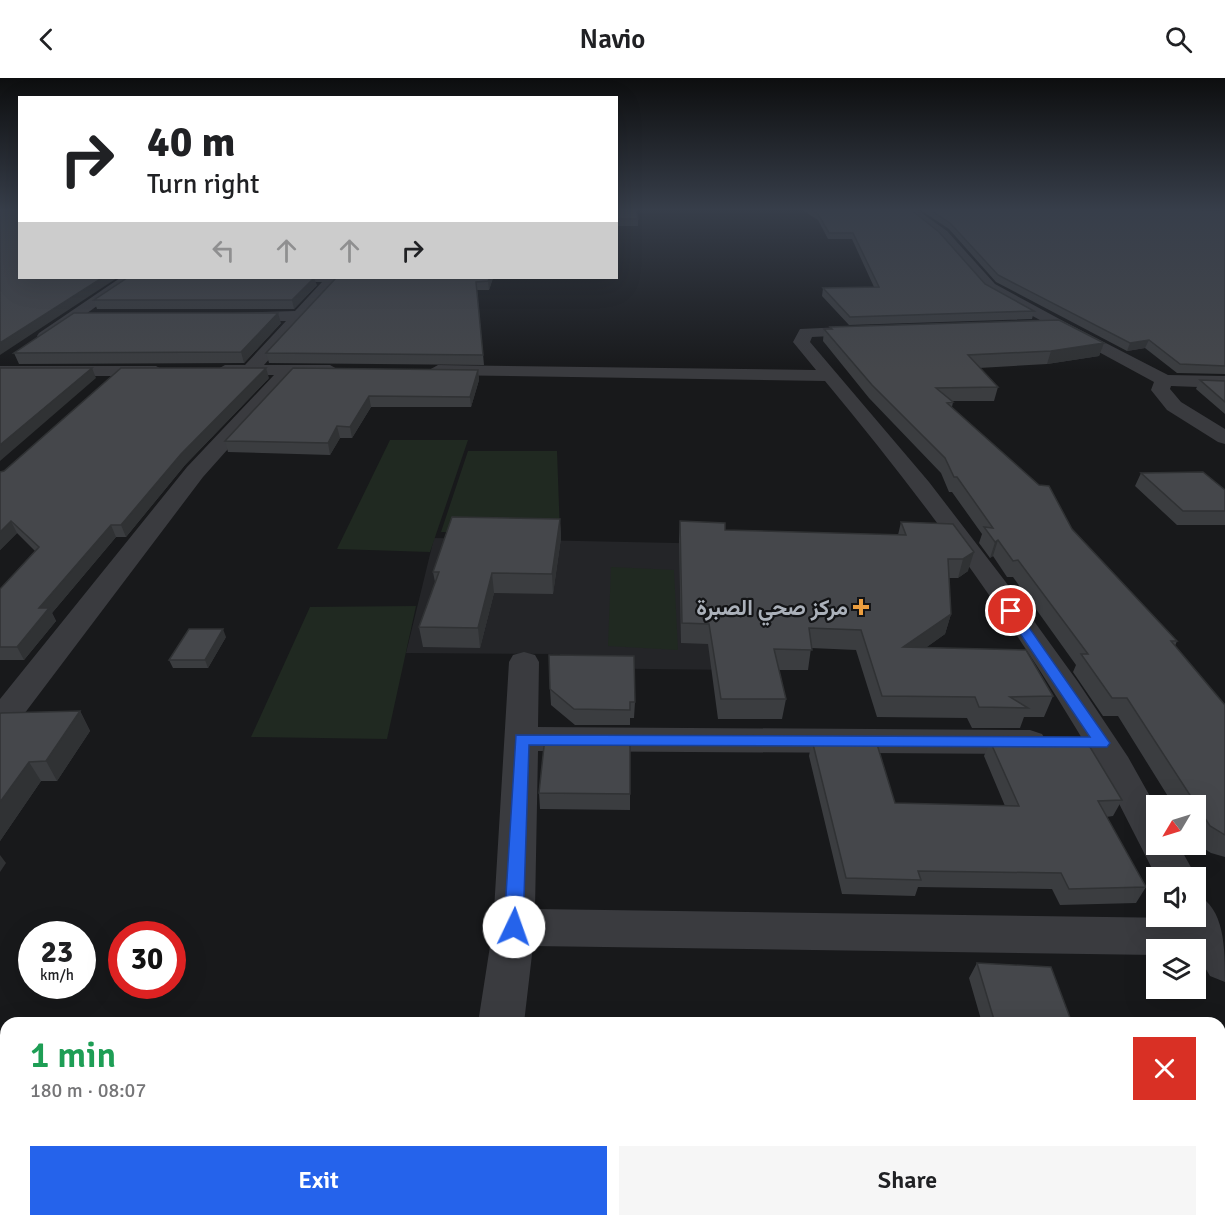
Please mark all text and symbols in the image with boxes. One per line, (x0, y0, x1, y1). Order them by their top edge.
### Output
icon: back (30, 23, 63, 56)
text: Navio (580, 23, 645, 56)
icon: search (1162, 23, 1195, 56)
text: 40 m (147, 117, 236, 168)
icon: right (48, 120, 126, 198)
text: Turn right (147, 168, 260, 201)
icon: left (207, 234, 240, 267)
icon: ahead (270, 234, 303, 267)
icon: ahead (333, 234, 366, 267)
icon: right (396, 234, 429, 267)
pin (985, 585, 1036, 636)
place label: مركز صحي الصبرة (696, 594, 848, 626)
icon: arrive (994, 594, 1027, 627)
marker: مركز صحي الصبرة (852, 598, 870, 616)
north arrow (1146, 795, 1206, 855)
map controls (1146, 795, 1206, 999)
button: sound (1146, 867, 1206, 927)
position arrow (482, 895, 546, 959)
speed limit sign: 30 (108, 921, 186, 999)
text: 23 (41, 934, 73, 971)
button: layers (1146, 939, 1206, 999)
text: km/h (40, 966, 74, 984)
text: 1 min (30, 1033, 116, 1078)
button: close (1133, 1037, 1196, 1100)
text: 180 m · 08:07 (30, 1078, 146, 1103)
button: Exit (30, 1146, 607, 1215)
button: Share (619, 1146, 1196, 1215)

